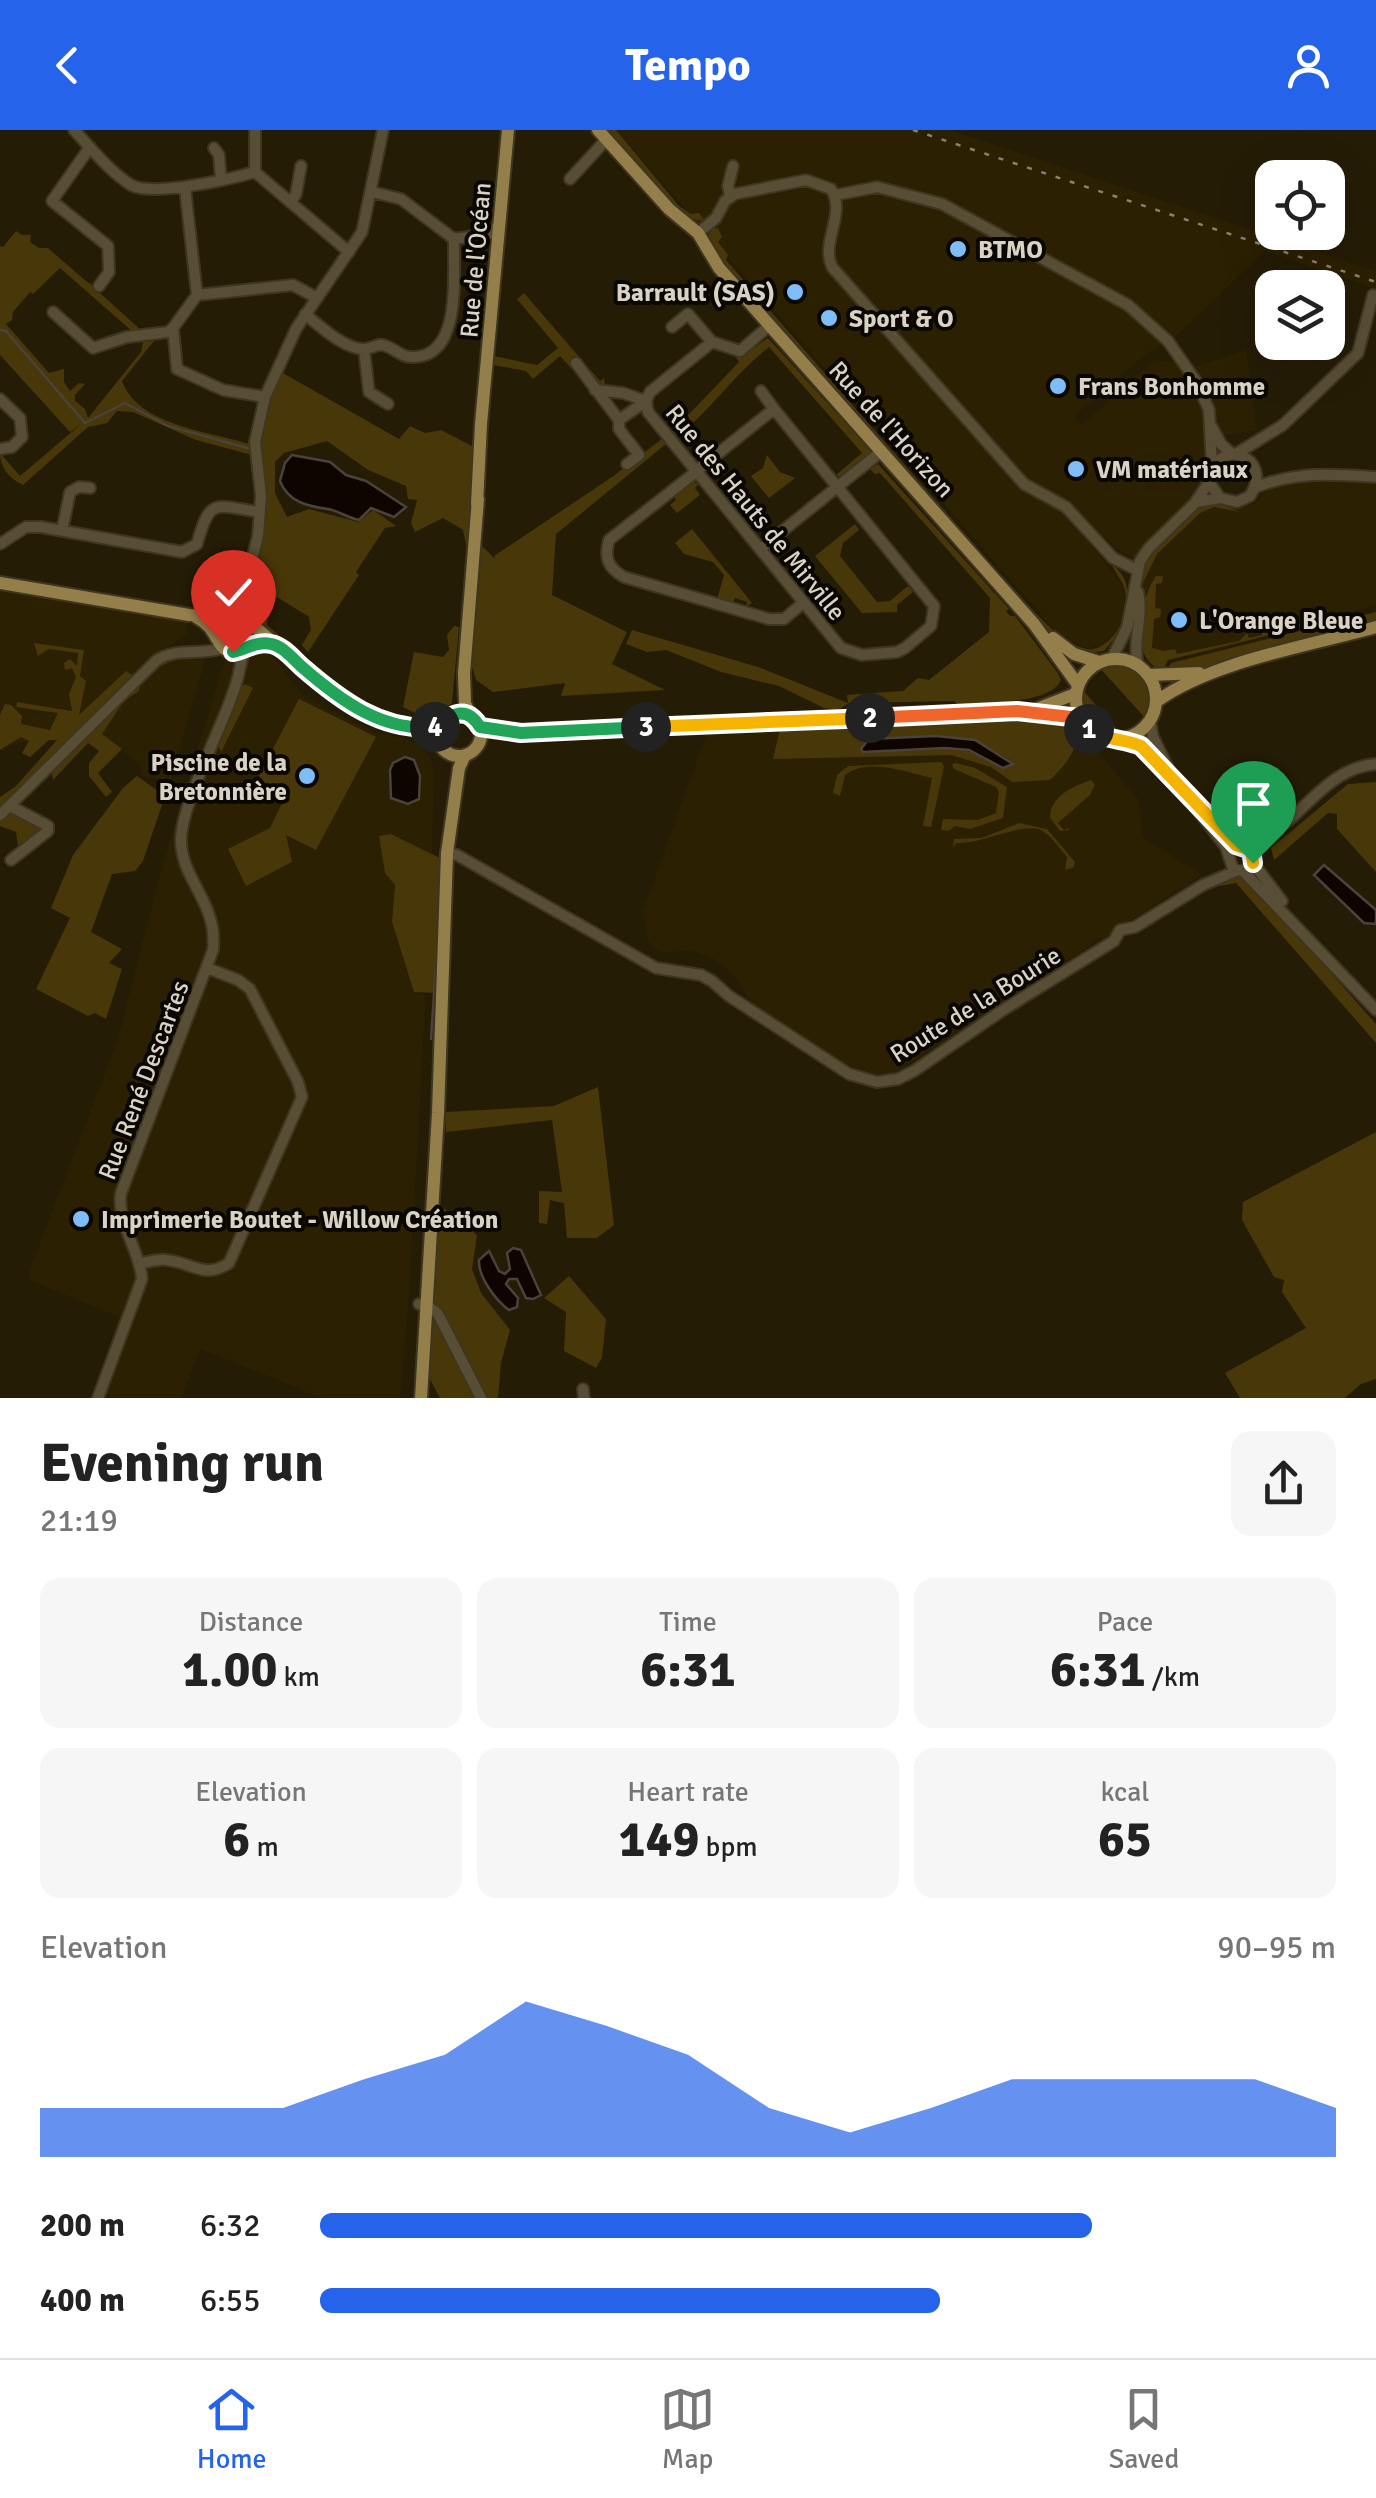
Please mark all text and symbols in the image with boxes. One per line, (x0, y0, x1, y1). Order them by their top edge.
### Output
icon: back (40, 38, 95, 93)
text: Tempo (625, 38, 751, 93)
icon: person (1281, 38, 1336, 93)
map controls (1255, 160, 1345, 360)
button: locate (1255, 160, 1345, 250)
street label: Rue de l'Océan (453, 181, 498, 339)
place label: BTMO (978, 234, 1043, 265)
marker: BTMO (947, 238, 969, 260)
button: layers (1255, 270, 1345, 360)
place label: Barrault (SAS) (616, 277, 775, 308)
marker: Barrault (SAS) (784, 281, 806, 303)
place label: Sport & O (849, 303, 954, 334)
marker: Sport & O (818, 307, 840, 329)
street label: Rue de l'Horizon (822, 355, 961, 504)
place label: Frans Bonhomme (1078, 371, 1265, 402)
marker: Frans Bonhomme (1047, 375, 1069, 397)
street label: Rue des Hauts de Mirville (659, 398, 852, 627)
place label: VM matériaux (1096, 454, 1249, 485)
marker: VM matériaux (1065, 458, 1087, 480)
pin (191, 550, 276, 653)
icon: check (206, 565, 261, 620)
place label: L'Orange Bleue (1199, 605, 1363, 636)
marker: L'Orange Bleue (1168, 609, 1190, 631)
pin: 2 (845, 693, 895, 743)
text: 2 (862, 701, 878, 735)
pin: 4 (410, 702, 460, 752)
pin: 3 (621, 702, 671, 752)
pin: 1 (1064, 704, 1114, 754)
text: 4 (427, 710, 443, 744)
text: 3 (638, 710, 654, 744)
text: 1 (1081, 712, 1097, 746)
place label: Piscine de la Bretonnière (150, 747, 287, 807)
pin (1211, 761, 1296, 864)
marker: Piscine de la Bretonnière (296, 765, 318, 787)
icon: arrive (1226, 776, 1281, 831)
street label: Route de la Bourie (884, 939, 1066, 1069)
street label: Rue René Descartes (91, 976, 196, 1184)
place label: Imprimerie Boutet - Willow Création (101, 1204, 498, 1235)
marker: Imprimerie Boutet - Willow Création (70, 1208, 92, 1230)
text: Evening run (40, 1429, 324, 1497)
button: share (1231, 1431, 1336, 1536)
text: 21:19 (40, 1501, 118, 1540)
text: Distance (199, 1605, 303, 1639)
text: Time (659, 1605, 717, 1639)
text: Pace (1097, 1605, 1153, 1639)
text: 1.00 (182, 1639, 277, 1701)
text: 6:31 (640, 1639, 736, 1701)
text: 6:31 (1050, 1639, 1146, 1701)
text: km (277, 1660, 320, 1694)
text: /km (1146, 1660, 1200, 1694)
text: Elevation (195, 1775, 307, 1809)
text: Heart rate (627, 1775, 749, 1809)
text: kcal (1100, 1775, 1150, 1809)
text: 6 (223, 1809, 250, 1871)
text: 149 (618, 1809, 699, 1871)
text: 65 (1098, 1809, 1152, 1871)
text: m (250, 1830, 279, 1864)
text: bpm (699, 1830, 758, 1864)
text: Elevation (40, 1928, 167, 1967)
text: 90–95 m (1217, 1928, 1336, 1967)
text: 200 m (40, 2206, 125, 2245)
text: 6:32 (200, 2206, 260, 2245)
text: 400 m (40, 2281, 125, 2320)
text: 6:55 (200, 2281, 260, 2320)
tab: Home (197, 2382, 267, 2476)
tab: Map (660, 2382, 715, 2476)
tab: Saved (1109, 2382, 1179, 2476)

